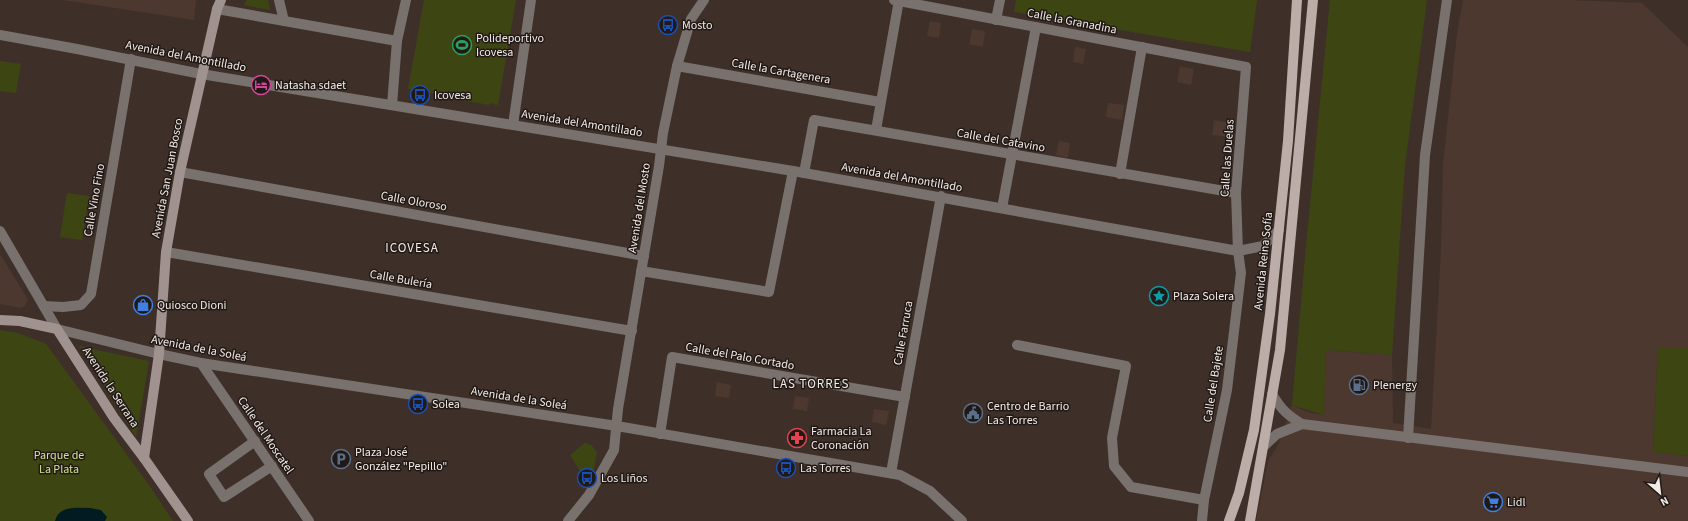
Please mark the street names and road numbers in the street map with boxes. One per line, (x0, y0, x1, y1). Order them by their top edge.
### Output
street label: Calle la Granadina (1026, 4, 1118, 39)
street label: Avenida del Amontillado (124, 36, 248, 77)
street label: Calle la Cartagenera (730, 54, 832, 89)
street label: Avenida del Amontillado (520, 106, 644, 141)
street label: Avenida San Juan Bosco (148, 117, 187, 239)
street label: Calle las Duelas (1216, 119, 1239, 197)
street label: Calle del Catavino (955, 124, 1047, 157)
street label: Avenida del Amontillado (840, 158, 964, 197)
street label: Calle Vino Fino (80, 162, 109, 238)
street label: Avenida del Mosto (624, 162, 655, 254)
street label: Calle Oloroso (379, 187, 448, 216)
street label: Avenida Reina Sofía (1250, 211, 1277, 311)
street label: Calle Bulería (368, 266, 433, 293)
street label: Calle Farruca (889, 300, 918, 367)
street label: Avenida de la Soleá (150, 331, 248, 366)
street label: Calle del Palo Cortado (684, 339, 796, 374)
street label: Avenida la Serrana (78, 344, 143, 431)
street label: Calle del Bajete (1199, 345, 1228, 424)
street label: Avenida de la Soleá (470, 383, 568, 414)
street label: Calle del Moscatel (233, 393, 298, 477)

